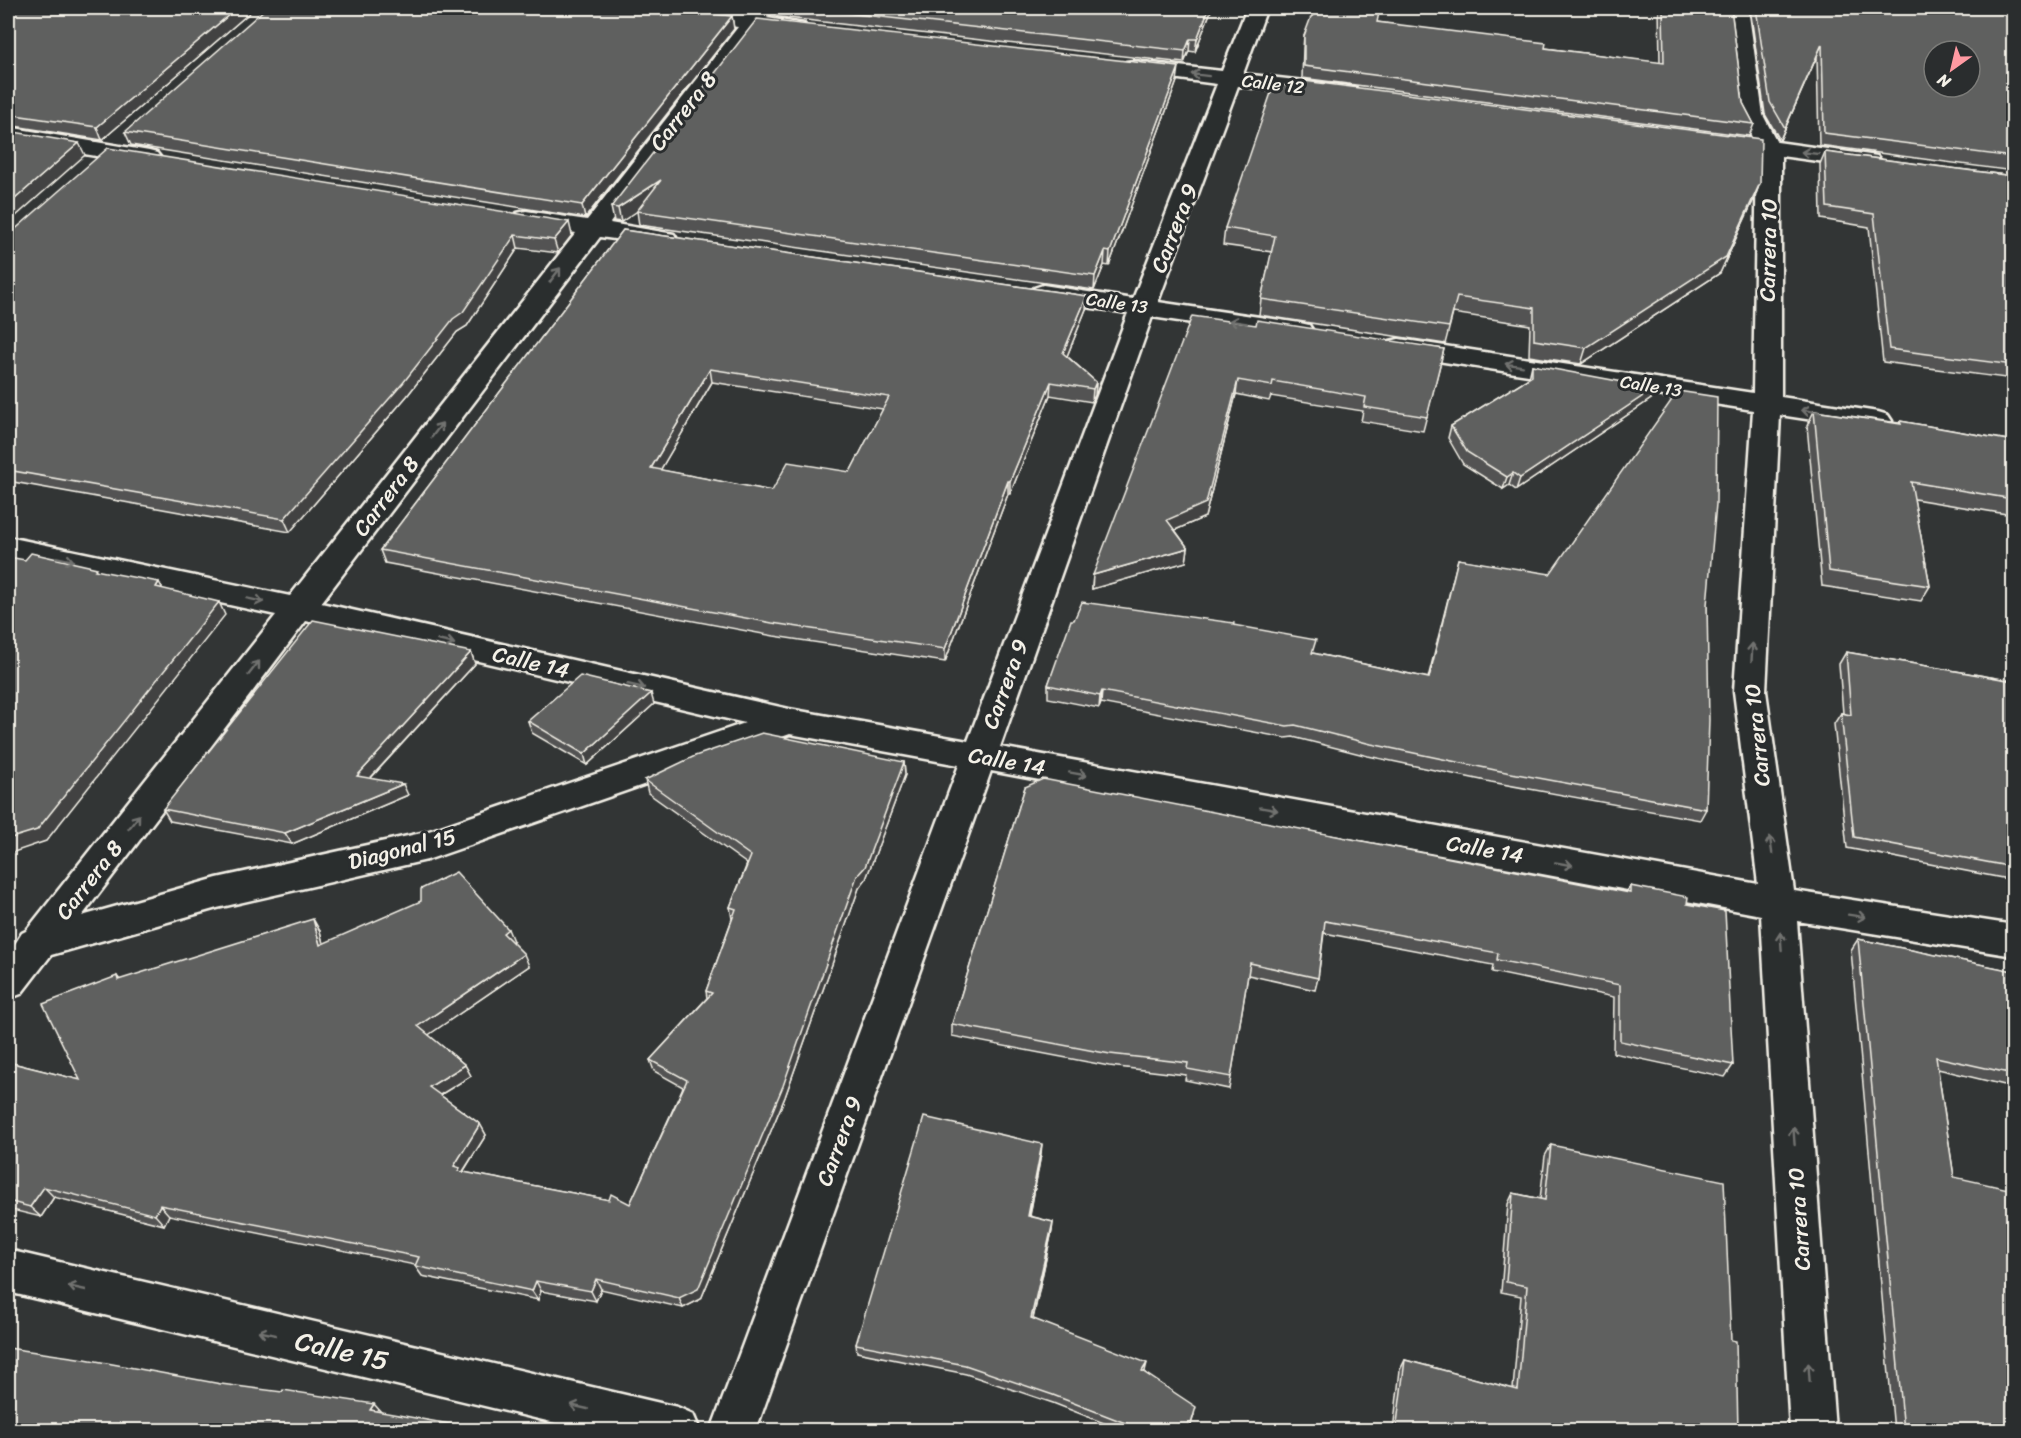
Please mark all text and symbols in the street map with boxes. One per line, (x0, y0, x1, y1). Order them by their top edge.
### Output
north arrow (1922, 39, 1982, 99)
street label: Carrera 8 (639, 62, 727, 160)
street label: Calle 12 (1240, 64, 1306, 104)
text: N (1930, 65, 1957, 97)
one-way arrow (1190, 69, 1210, 80)
one-way arrow (1800, 147, 1820, 158)
street label: Carrera 9 (1139, 177, 1209, 279)
street label: Carrera 10 (1748, 198, 1788, 302)
one-way arrow (549, 267, 562, 283)
street label: Calle 13 (1084, 283, 1150, 323)
one-way arrow (1229, 316, 1249, 327)
one-way arrow (1505, 359, 1524, 370)
street label: Calle 13 (1618, 365, 1684, 407)
one-way arrow (1801, 405, 1821, 416)
one-way arrow (430, 422, 443, 438)
street label: Carrera 8 (342, 447, 430, 545)
one-way arrow (54, 554, 74, 565)
one-way arrow (245, 595, 265, 606)
street label: Carrera 9 (971, 633, 1039, 735)
street label: Calle 14 (489, 634, 573, 690)
one-way arrow (436, 637, 455, 649)
one-way arrow (1746, 642, 1757, 662)
one-way arrow (248, 660, 261, 676)
one-way arrow (626, 680, 645, 692)
street label: Carrera 10 (1732, 682, 1782, 788)
street label: Calle 14 (965, 735, 1049, 787)
one-way arrow (1067, 769, 1087, 780)
one-way arrow (1259, 804, 1279, 815)
one-way arrow (128, 814, 141, 830)
street label: Diagonal 15 (344, 817, 460, 881)
street label: Calle 14 (1443, 823, 1527, 875)
street label: Carrera 8 (45, 831, 133, 929)
one-way arrow (1765, 836, 1776, 856)
one-way arrow (1554, 859, 1574, 870)
one-way arrow (1847, 911, 1866, 922)
one-way arrow (1775, 932, 1786, 952)
street label: Carrera 9 (805, 1090, 873, 1192)
one-way arrow (1788, 1126, 1799, 1146)
street label: Carrera 10 (1776, 1166, 1822, 1272)
one-way arrow (68, 1281, 87, 1293)
street label: Calle 15 (290, 1317, 394, 1385)
one-way arrow (258, 1327, 277, 1338)
one-way arrow (1803, 1363, 1814, 1383)
one-way arrow (570, 1401, 589, 1413)

